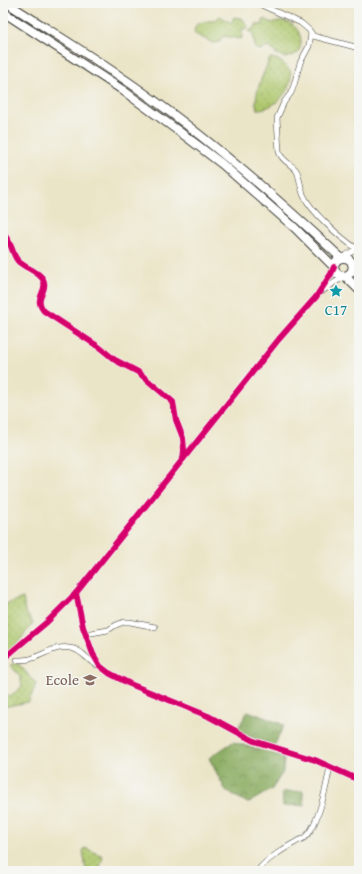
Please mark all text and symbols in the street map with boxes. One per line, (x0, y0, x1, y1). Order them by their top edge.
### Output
place icon: C17 (328, 283, 344, 299)
place label: C17 (325, 299, 347, 320)
place label: Ecole (46, 669, 79, 690)
school or university icon: Ecole (82, 672, 98, 688)

